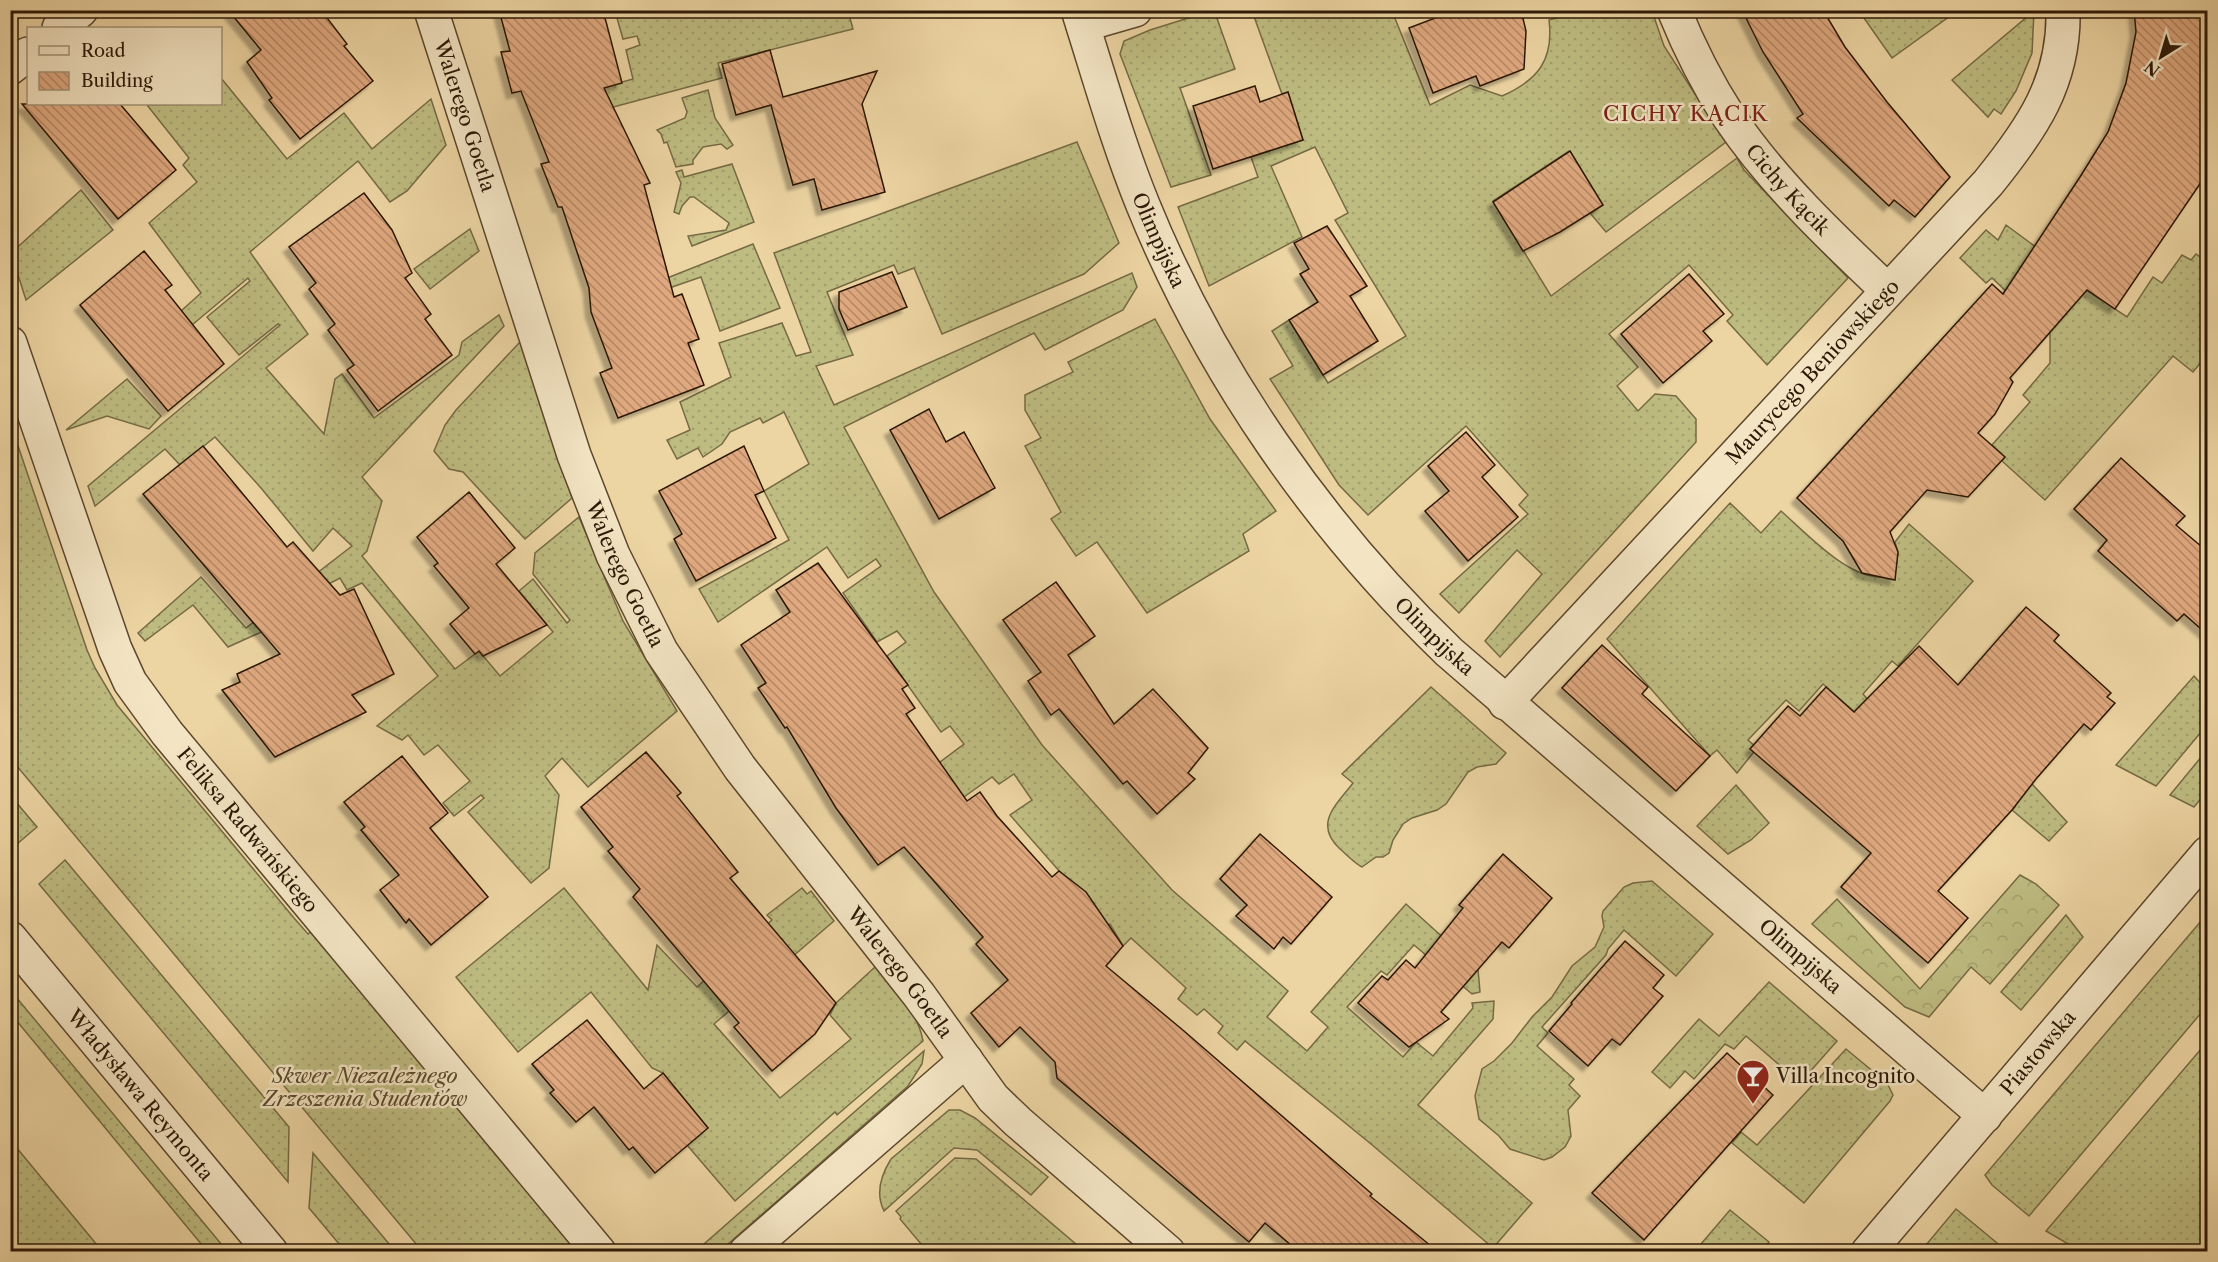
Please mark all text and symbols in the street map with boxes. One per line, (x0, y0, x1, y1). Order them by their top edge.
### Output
legend (27, 27, 222, 105)
north arrow (2131, 27, 2191, 87)
street label: Walerego Goetla (429, 36, 501, 195)
text: Road (81, 40, 126, 62)
text: N (2140, 57, 2164, 81)
text: Building (81, 70, 153, 92)
district label: CICHY KĄCIK (1603, 101, 1769, 126)
street label: Cichy Kącik (1741, 139, 1836, 241)
street label: Olimpijska (1127, 189, 1191, 292)
street label: Maurycego Beniowskiego (1721, 274, 1904, 469)
street label: Walerego Goetla (581, 497, 669, 652)
street label: Olimpijska (1390, 592, 1480, 681)
street label: Feliksa Radwańskiego (172, 743, 323, 918)
street label: Walerego Goetla (842, 902, 958, 1043)
street label: Olimpijska (1754, 914, 1847, 999)
street label: Władysława Reymonta (62, 1003, 219, 1186)
street label: Piastowska (1995, 1005, 2081, 1100)
bar icon: Villa Incognito (1735, 1058, 1771, 1105)
park label: Skwer Niezależnego Zrzeszenia Studentów (261, 1064, 468, 1111)
place label: Villa Incognito (1775, 1064, 1915, 1088)

